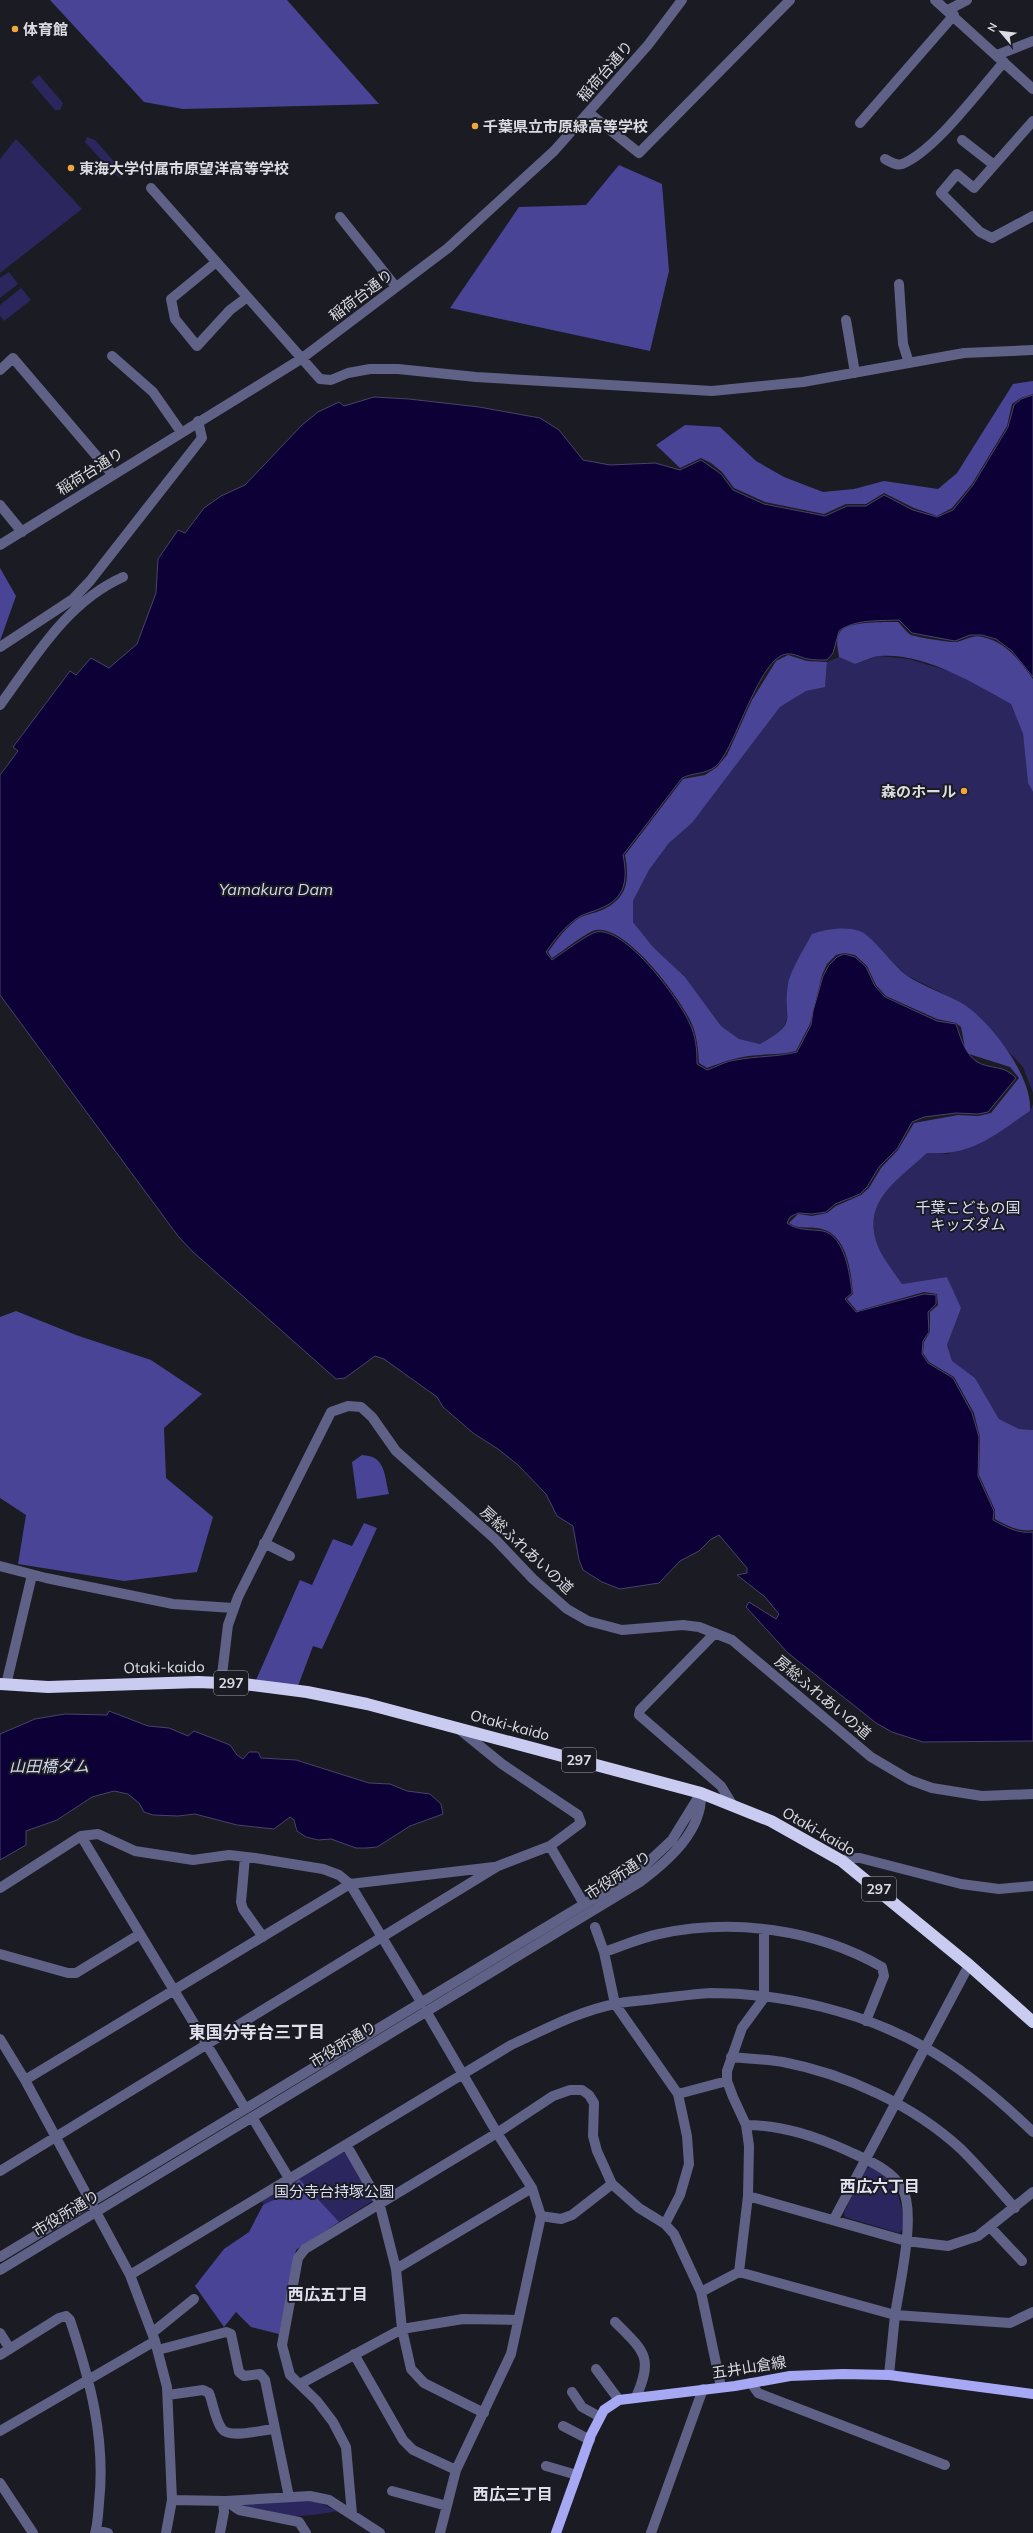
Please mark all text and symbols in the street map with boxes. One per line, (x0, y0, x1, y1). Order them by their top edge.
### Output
north arrow (981, 12, 1021, 52)
place label: 体育館 (23, 20, 68, 39)
text: N (984, 20, 1000, 34)
marker: 体育館 (10, 24, 20, 34)
street label: 稲荷台通り (573, 36, 637, 106)
place label: 千葉県立市原緑高等学校 (483, 117, 648, 136)
marker: 千葉県立市原緑高等学校 (470, 121, 480, 131)
place label: 東海大学付属市原望洋高等学校 (79, 159, 289, 178)
marker: 東海大学付属市原望洋高等学校 (66, 163, 76, 173)
street label: 稲荷台通り (325, 265, 397, 325)
street label: 稲荷台通り (53, 443, 127, 499)
place label: 森のホール (881, 782, 956, 801)
marker: 森のホール (959, 786, 969, 796)
water label: Yamakura Dam (219, 879, 333, 899)
park label: 千葉こどもの国 キッズダム (915, 1198, 1021, 1234)
street label: 房総ふれあいの道 (477, 1502, 577, 1598)
street label: 房総ふれあいの道 (771, 1651, 875, 1743)
street label: Otaki-kaido (123, 1657, 205, 1677)
road number: 297 (214, 1671, 248, 1695)
street label: Otaki-kaido (468, 1705, 552, 1745)
road number: 297 (562, 1748, 596, 1772)
water label: 山田橋ダム (9, 1756, 89, 1776)
street label: Otaki-kaido (779, 1802, 859, 1860)
street label: 市役所通り (581, 1847, 655, 1903)
road number: 297 (862, 1877, 896, 1901)
street label: 市役所通り (306, 2017, 380, 2071)
district label: 東国分寺台三丁目 (189, 2021, 325, 2042)
district label: 西広六丁目 (840, 2176, 920, 2196)
park label: 国分寺台持塚公園 (274, 2182, 394, 2201)
street label: 市役所通り (29, 2186, 103, 2240)
district label: 西広五丁目 (288, 2284, 368, 2304)
street label: 五井山倉線 (710, 2352, 788, 2382)
district label: 西広三丁目 (473, 2484, 553, 2504)

